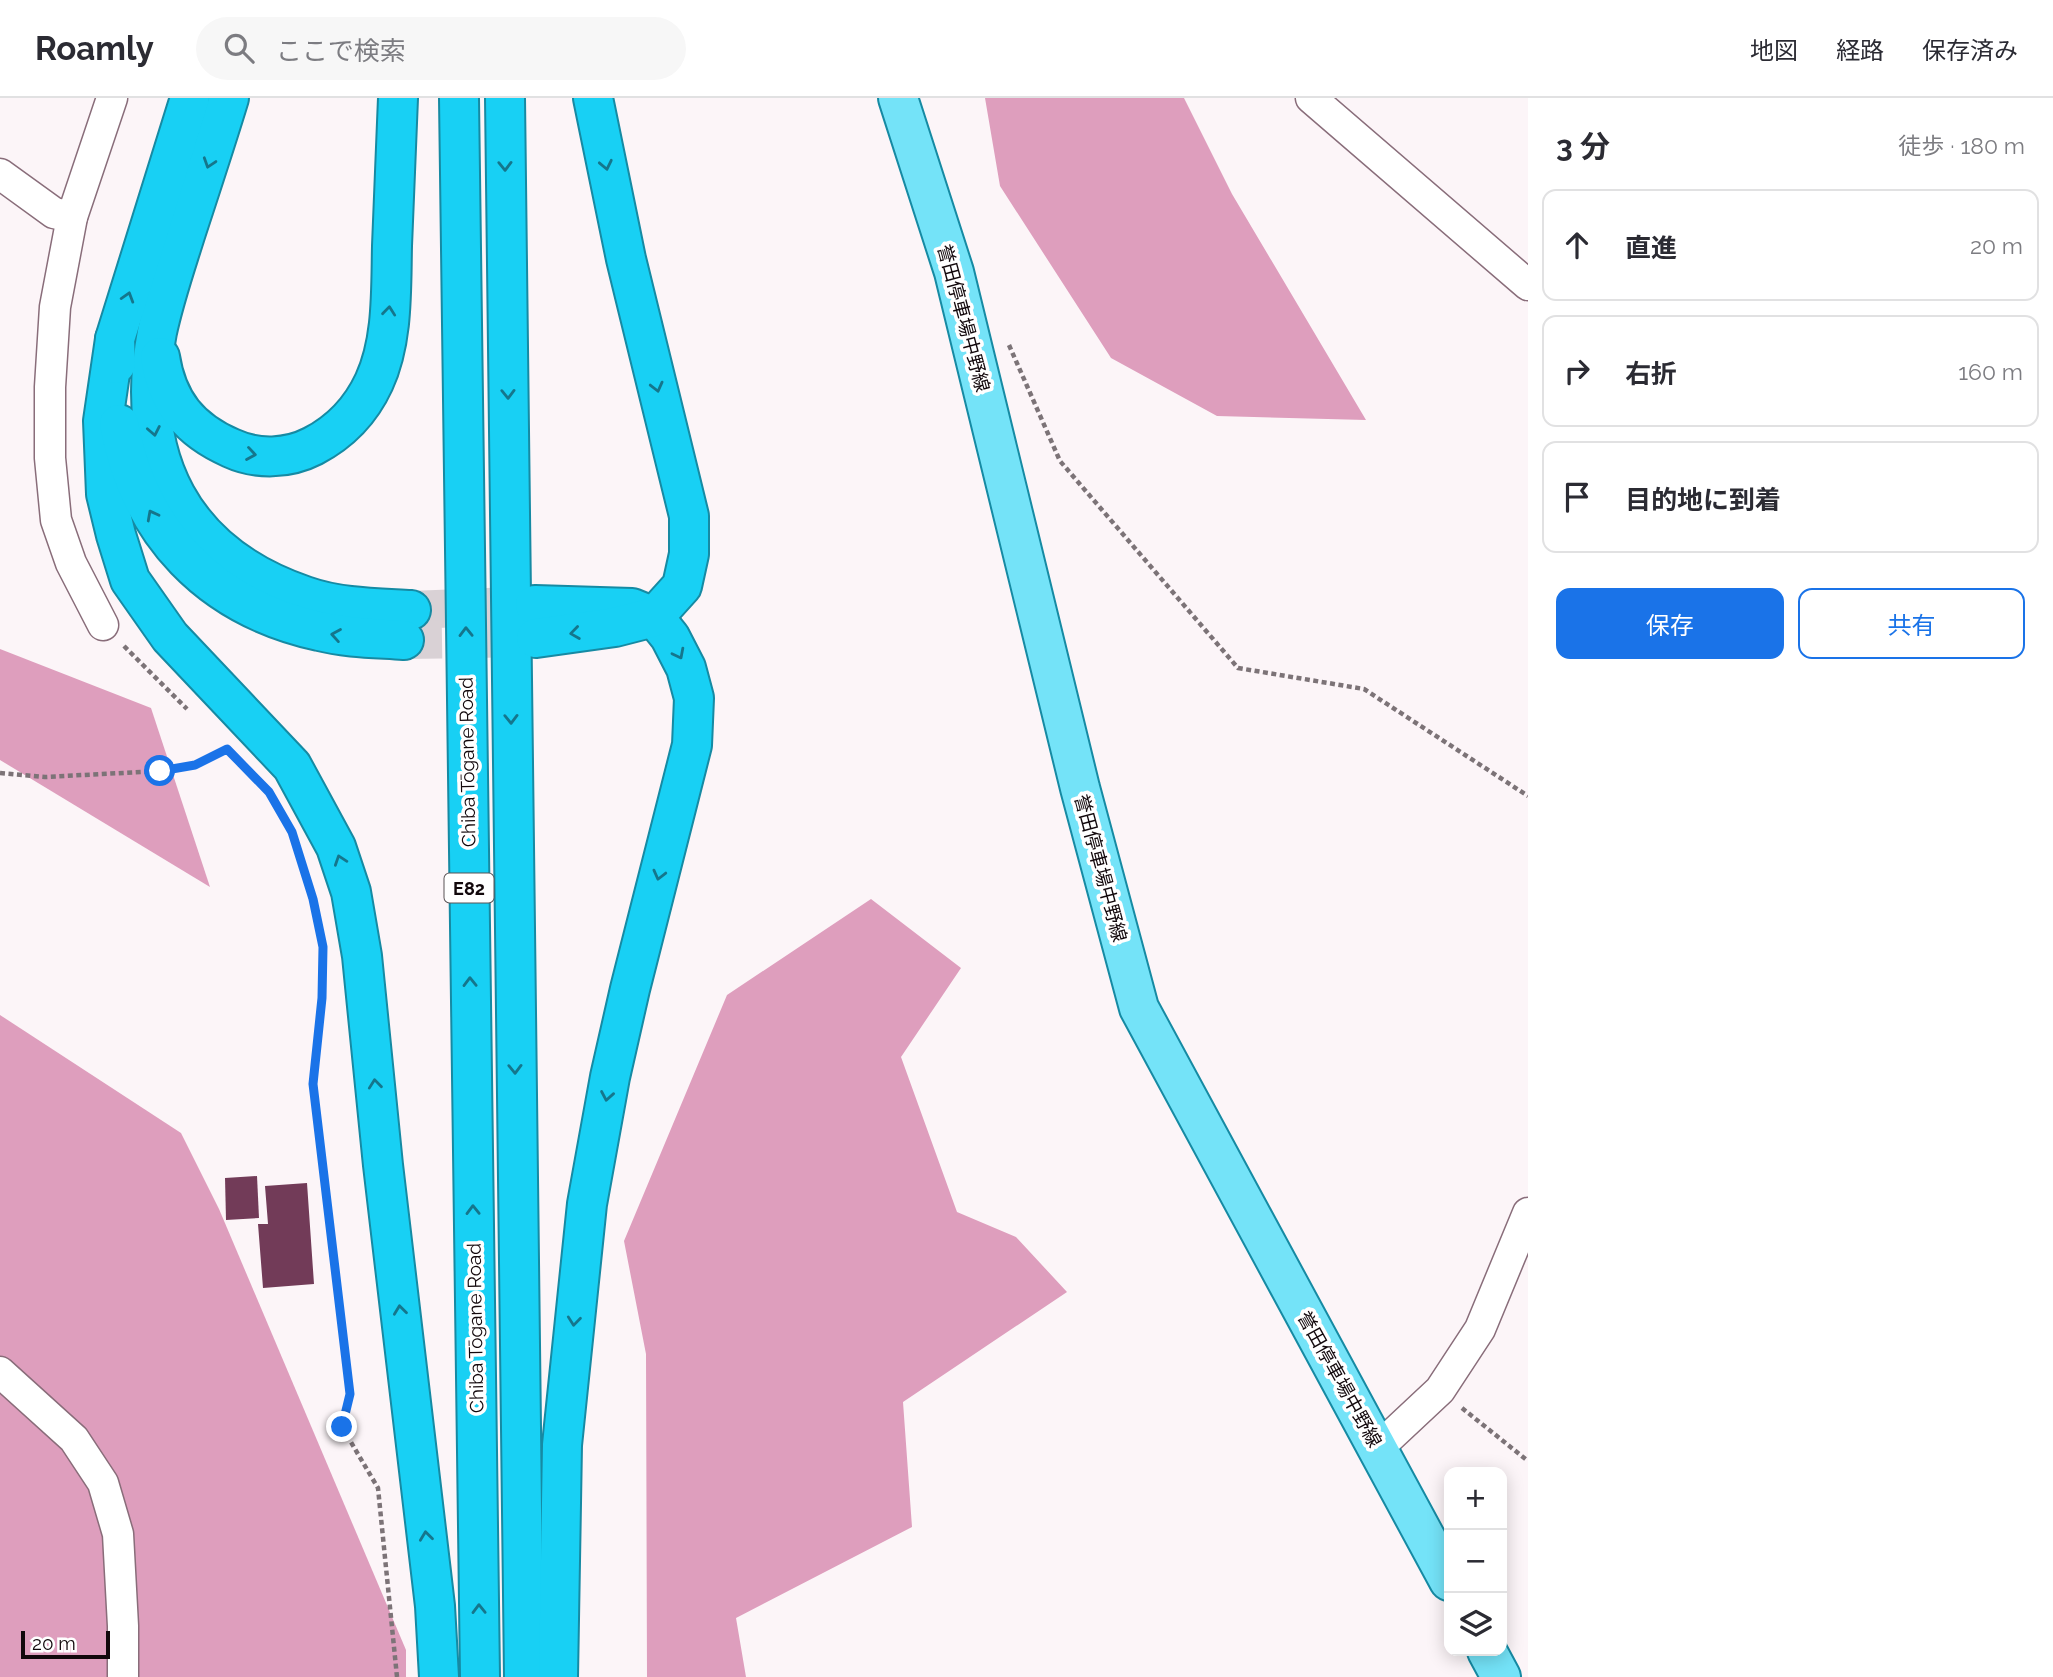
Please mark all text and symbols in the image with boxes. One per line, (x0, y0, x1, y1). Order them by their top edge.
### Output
search box (196, 17, 686, 80)
text: Roamly (35, 29, 154, 68)
icon: search (220, 29, 258, 67)
text: ここで検索 (276, 36, 406, 66)
text: 地図 (1750, 36, 1798, 65)
text: 経路 (1836, 36, 1884, 65)
text: 保存済み (1922, 36, 2018, 65)
text: 3 分 (1556, 129, 1610, 164)
text: 徒歩 · 180 m (1898, 132, 2025, 159)
one-way arrow (202, 157, 217, 169)
one-way arrow (598, 159, 613, 171)
one-way arrow (497, 161, 513, 172)
icon: ahead (1558, 226, 1596, 264)
text: 20 m (1970, 232, 2023, 259)
text: 直進 (1625, 233, 1677, 263)
street label: 誉田停車場中野線 (934, 242, 994, 394)
one-way arrow (120, 291, 134, 303)
one-way arrow (382, 305, 397, 317)
icon: right (1558, 352, 1596, 390)
text: 160 m (1958, 358, 2023, 385)
text: 右折 (1625, 359, 1677, 389)
one-way arrow (649, 380, 663, 392)
one-way arrow (500, 388, 515, 399)
one-way arrow (146, 425, 161, 437)
one-way arrow (245, 446, 257, 461)
icon: arrive (1558, 478, 1596, 516)
text: 目的地に到着 (1625, 485, 1781, 515)
one-way arrow (147, 510, 160, 522)
button: 保存 (1556, 588, 1784, 659)
button: 共有 (1798, 588, 2025, 659)
one-way arrow (570, 625, 581, 640)
one-way arrow (458, 627, 473, 638)
one-way arrow (330, 628, 342, 643)
one-way arrow (670, 647, 684, 659)
street label: Chiba Tōgane Road (455, 677, 479, 847)
one-way arrow (503, 714, 519, 725)
route start (144, 755, 175, 786)
street label: 誉田停車場中野線 (1071, 792, 1131, 944)
one-way arrow (334, 854, 348, 866)
one-way arrow (653, 869, 667, 881)
road number: E82 (444, 874, 494, 902)
one-way arrow (462, 977, 478, 987)
one-way arrow (507, 1064, 523, 1075)
one-way arrow (368, 1078, 383, 1089)
one-way arrow (600, 1090, 615, 1102)
one-way arrow (465, 1204, 481, 1215)
street label: Chiba Tōgane Road (463, 1243, 487, 1413)
one-way arrow (392, 1304, 407, 1316)
street label: 誉田停車場中野線 (1294, 1307, 1386, 1451)
one-way arrow (567, 1316, 582, 1327)
route end (326, 1411, 357, 1442)
map controls (1444, 1467, 1507, 1656)
button: + (1444, 1467, 1507, 1530)
one-way arrow (419, 1530, 434, 1542)
button: − (1444, 1530, 1507, 1593)
button: layers (1444, 1593, 1507, 1656)
one-way arrow (471, 1603, 486, 1614)
scale bar (21, 1628, 110, 1660)
text: 20 m (32, 1632, 76, 1654)

